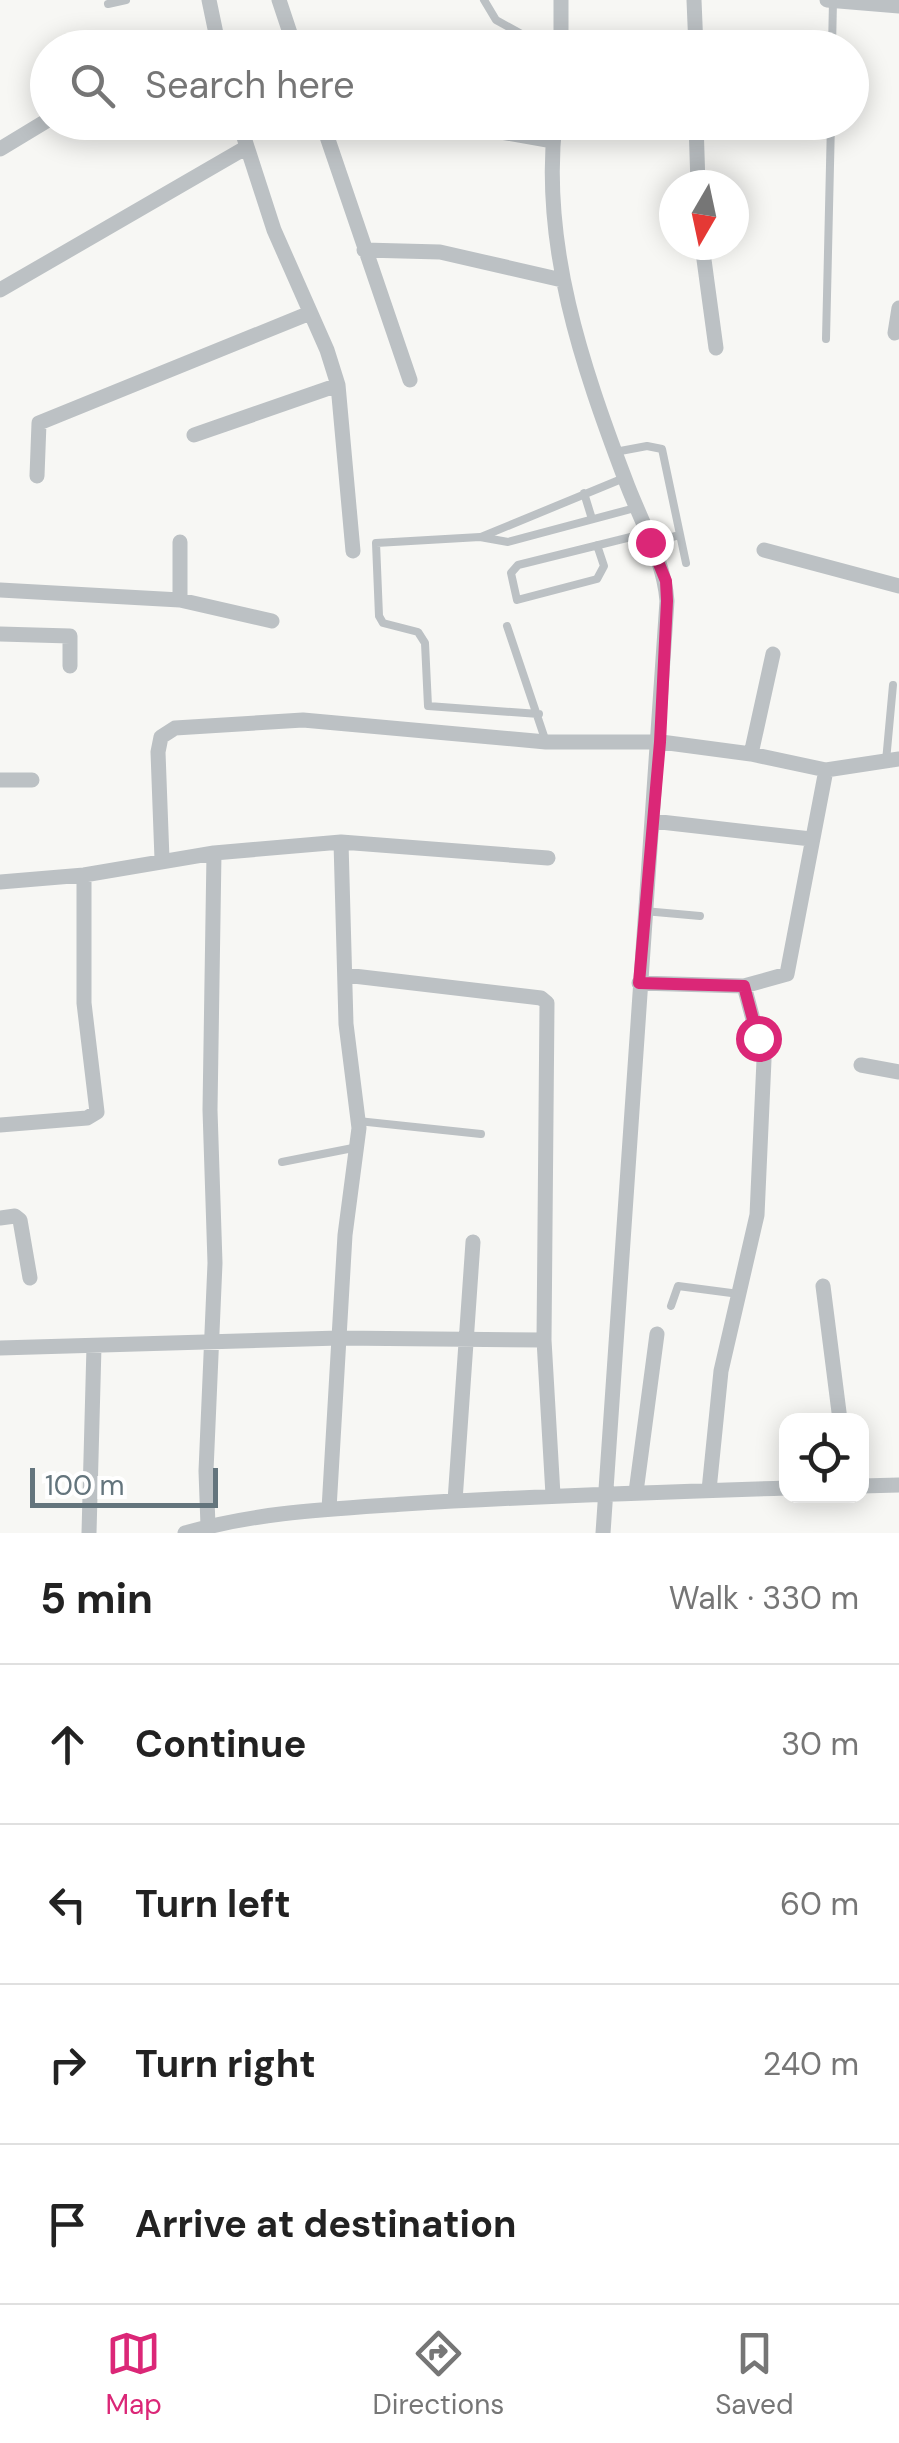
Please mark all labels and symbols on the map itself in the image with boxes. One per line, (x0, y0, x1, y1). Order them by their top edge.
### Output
north arrow (659, 170, 749, 260)
route end (628, 520, 674, 566)
route start (736, 1016, 782, 1062)
scale bar (30, 1463, 218, 1508)

